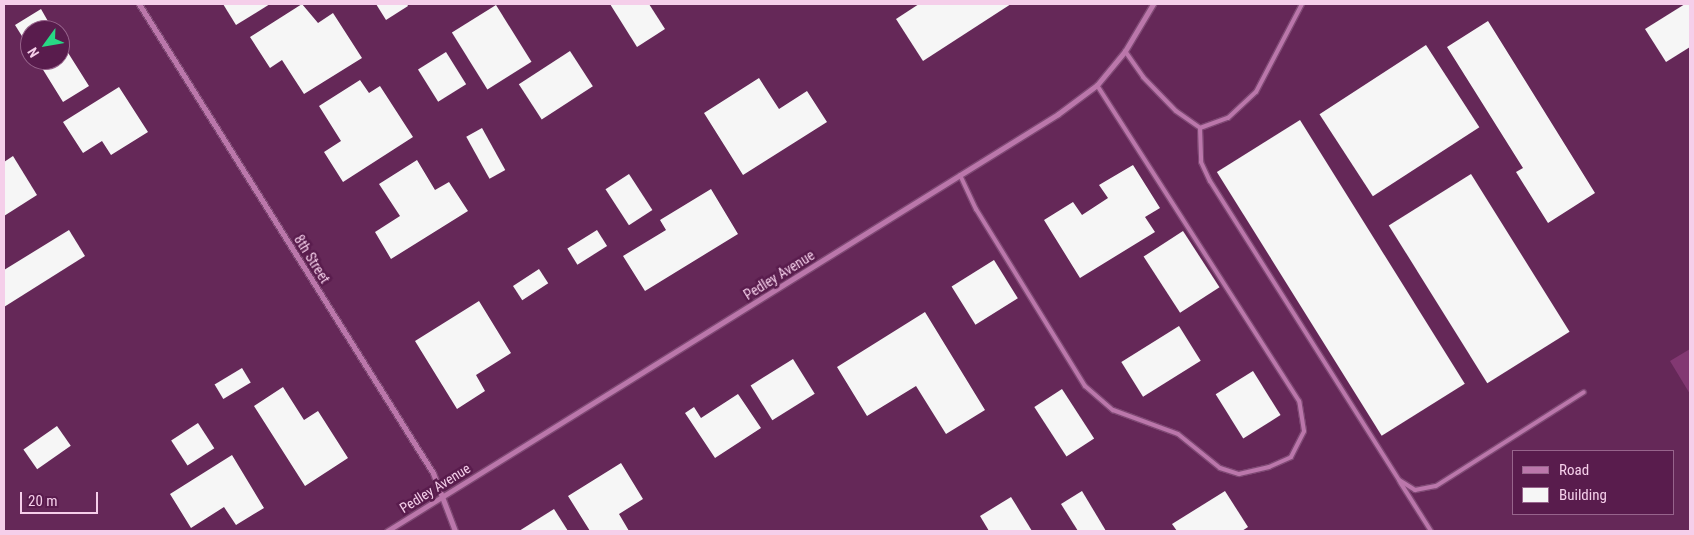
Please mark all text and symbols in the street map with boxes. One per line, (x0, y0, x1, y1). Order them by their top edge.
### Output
north arrow (20, 20, 70, 70)
text: N (24, 45, 42, 60)
street label: 8th Street (291, 232, 333, 286)
street label: Pedley Avenue (741, 247, 817, 303)
legend (1512, 450, 1674, 515)
street label: Pedley Avenue (397, 460, 473, 516)
text: Road (1559, 461, 1589, 479)
scale bar (22, 482, 100, 514)
text: Building (1559, 486, 1607, 504)
text: 20 m (28, 492, 58, 510)

